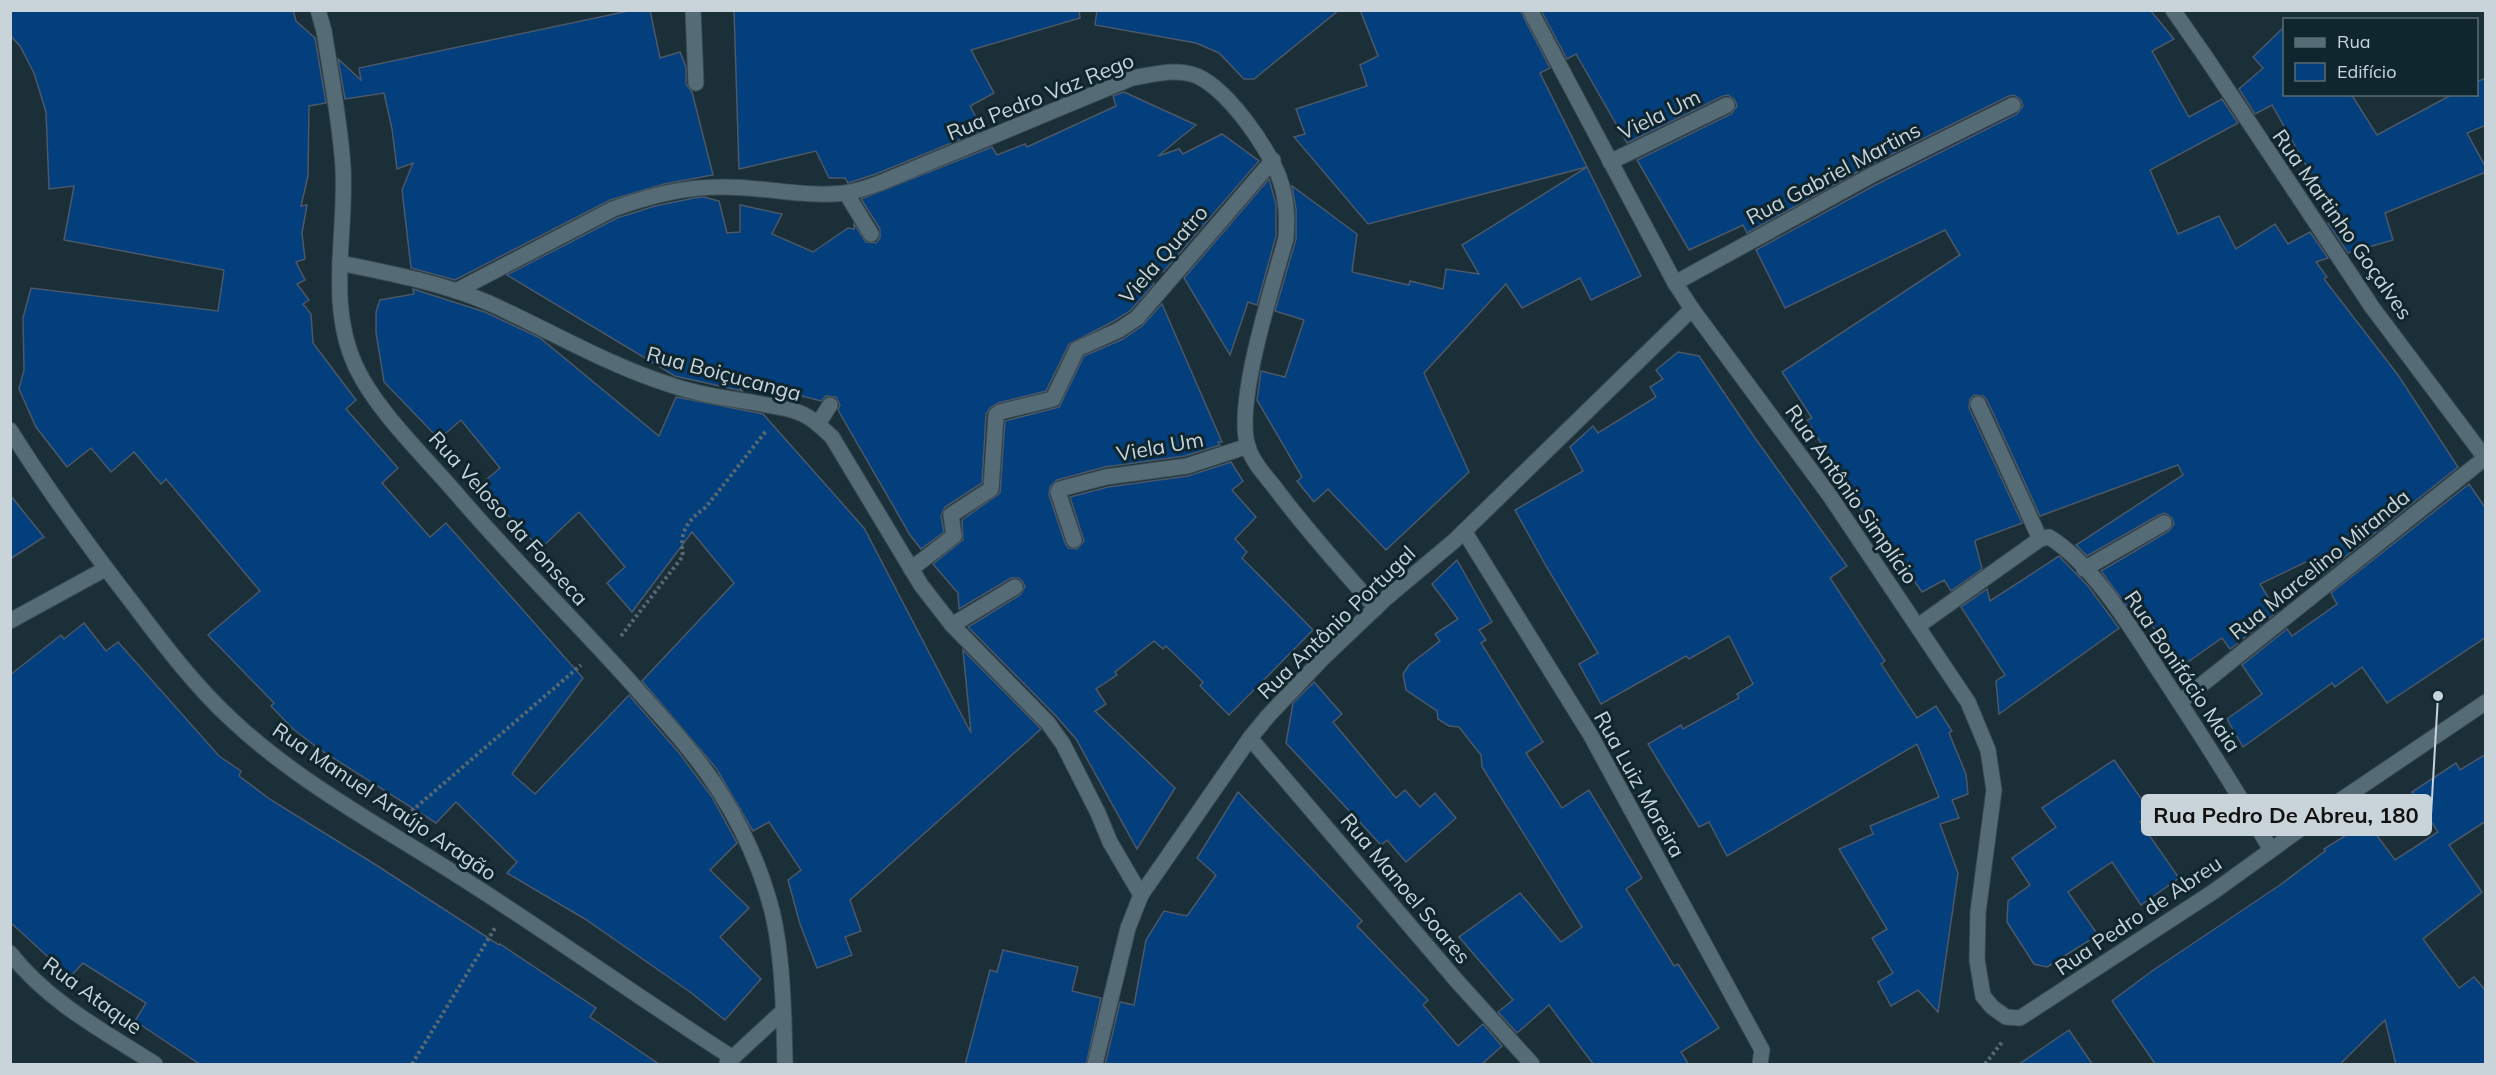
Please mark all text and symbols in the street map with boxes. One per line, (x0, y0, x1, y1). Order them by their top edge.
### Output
legend (2283, 18, 2478, 96)
text: Rua (2337, 30, 2371, 53)
street label: Rua Pedro Vaz Rego (943, 47, 1137, 145)
text: Edifício (2337, 60, 2396, 83)
street label: Viela Um (1614, 83, 1704, 145)
street label: Rua Gabriel Martins (1741, 116, 1925, 230)
street label: Rua Martinho Goçalves (2268, 124, 2418, 324)
street label: Viela Quatro (1113, 199, 1213, 309)
street label: Rua Boiçucanga (644, 340, 804, 406)
street label: Rua Antônio Simplício (1780, 399, 1924, 589)
street label: Rua Veloso da Fonseca (424, 425, 594, 611)
street label: Viela Um (1114, 426, 1206, 466)
street label: Rua Marcelino Miranda (2223, 483, 2415, 645)
street label: Rua Antônio Portugal (1252, 540, 1420, 704)
street label: Rua Bonifácio Maia (2119, 585, 2247, 757)
street label: Rua Luiz Moreira (1589, 706, 1691, 862)
street label: Rua Manuel Araújo Aragão (268, 716, 502, 886)
callout: Rua Pedro De Abreu, 180 (2142, 795, 2431, 835)
text: Rua Pedro De Abreu, 180 (2153, 801, 2419, 829)
street label: Rua Manoel Soares (1335, 807, 1477, 969)
street label: Rua Pedro de Abreu (2050, 850, 2226, 980)
street label: Rua Ataque (38, 950, 148, 1040)

